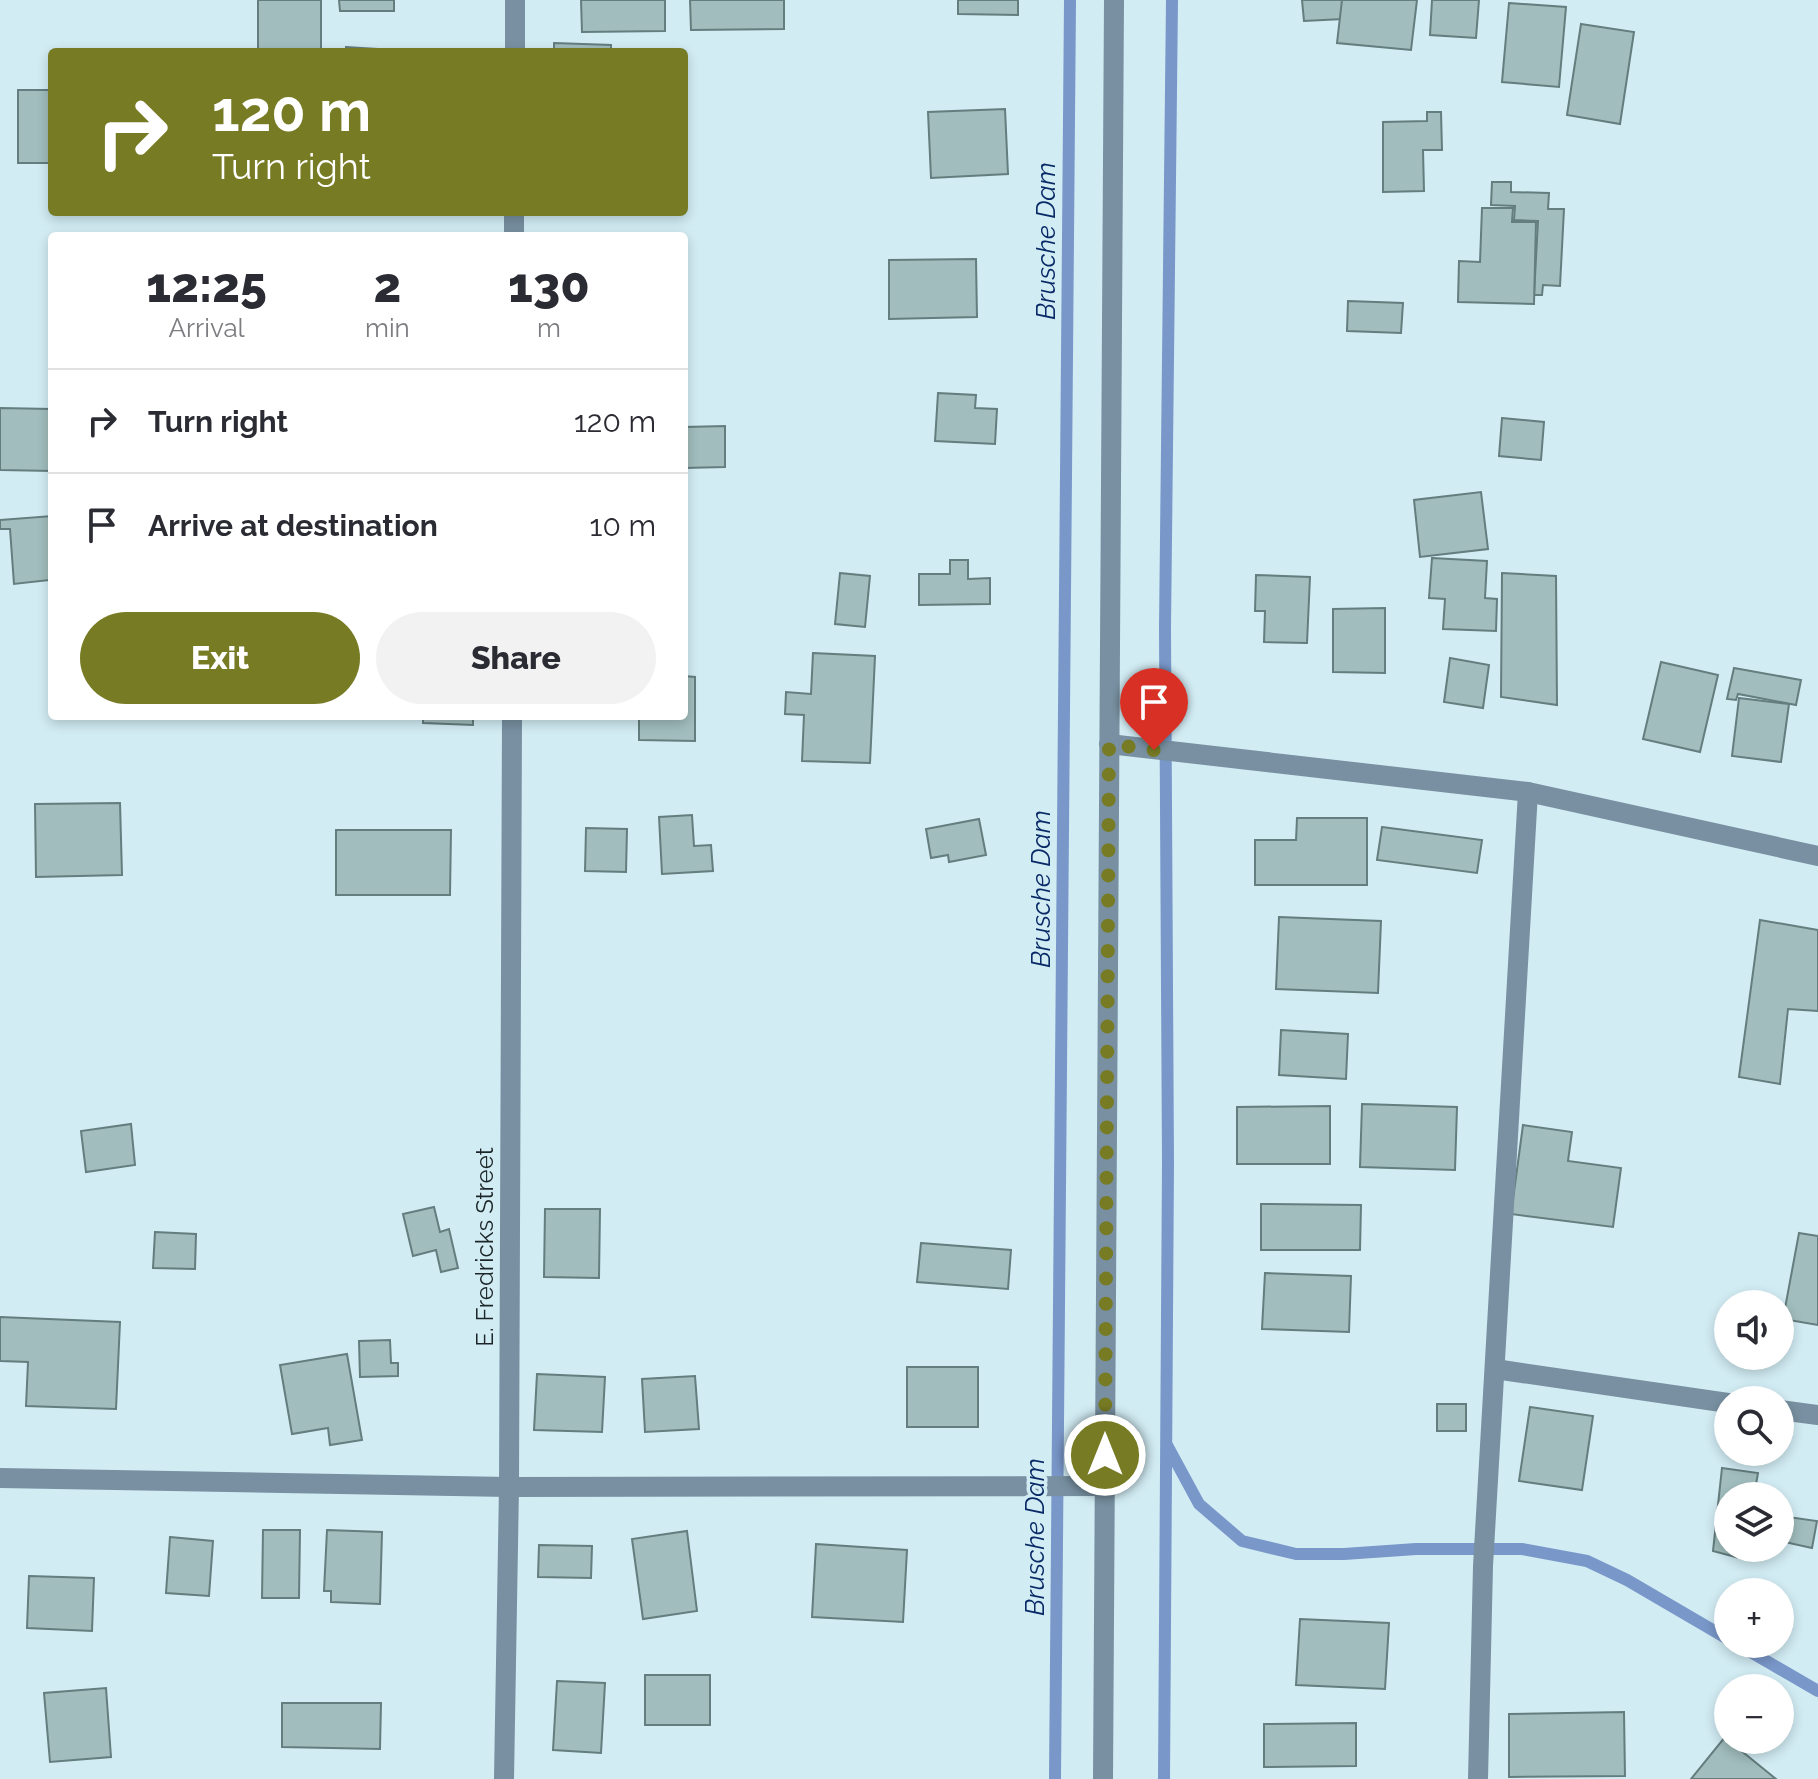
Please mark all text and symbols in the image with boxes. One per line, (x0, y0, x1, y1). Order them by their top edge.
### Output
text: 120 m (212, 78, 371, 144)
icon: right (80, 80, 184, 184)
text: Turn right (212, 145, 371, 187)
water label: Brusche Dam (1031, 162, 1061, 320)
text: 12:25 (146, 257, 267, 313)
text: 2 (373, 257, 401, 313)
text: 130 (508, 257, 590, 313)
text: Arrival (168, 313, 245, 343)
text: min (365, 313, 410, 343)
text: m (537, 313, 561, 343)
icon: right (80, 399, 124, 443)
text: Turn right (148, 404, 288, 439)
text: 120 m (574, 404, 656, 439)
icon: arrive (80, 503, 124, 547)
text: Arrive at destination (148, 508, 438, 543)
text: 10 m (590, 508, 656, 543)
button: Exit (80, 612, 360, 704)
button: Share (376, 612, 656, 704)
pin (1120, 668, 1188, 750)
icon: arrive (1132, 680, 1176, 724)
water label: Brusche Dam (1026, 810, 1056, 968)
street label: E. Fredricks Street (470, 1147, 499, 1347)
map controls (1714, 1290, 1794, 1754)
button: sound (1714, 1290, 1794, 1370)
button: search (1714, 1386, 1794, 1466)
position arrow (1063, 1413, 1147, 1497)
water label: Brusche Dam (1020, 1458, 1050, 1616)
button: layers (1714, 1482, 1794, 1562)
button: + (1714, 1578, 1794, 1658)
button: − (1714, 1674, 1794, 1754)

